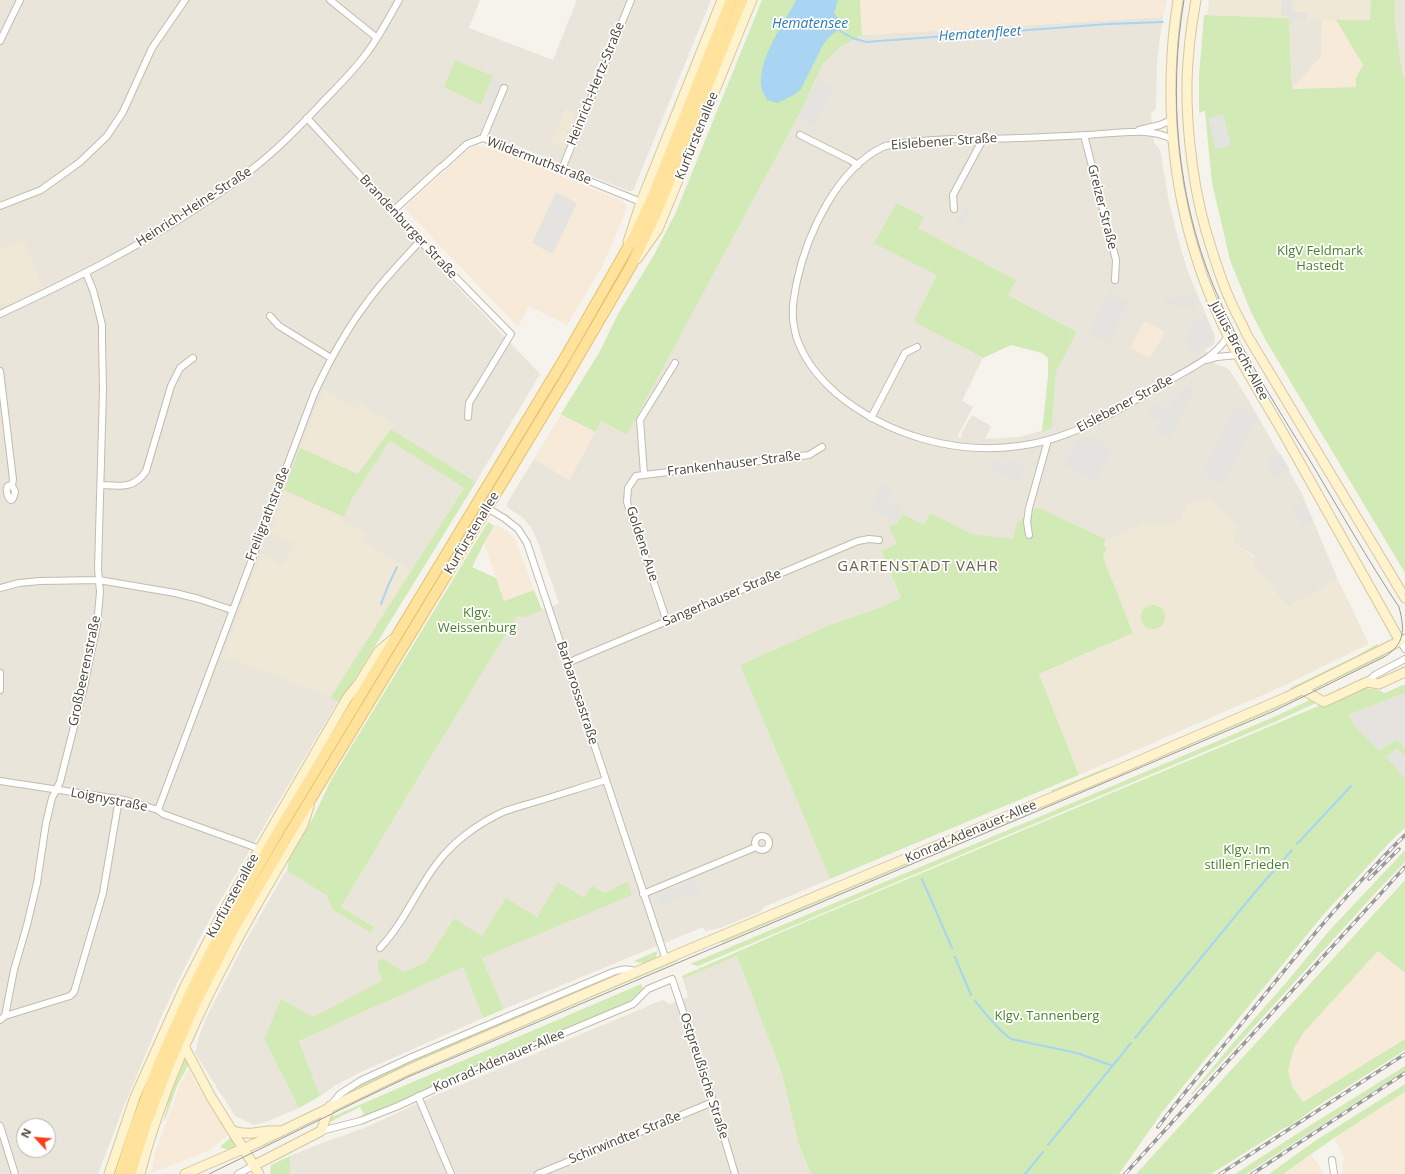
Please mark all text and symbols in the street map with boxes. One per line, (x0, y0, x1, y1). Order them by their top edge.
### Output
water label: Hematensee (772, 16, 848, 32)
street label: Heinrich-Hertz-Straße (564, 20, 628, 148)
water label: Hematenfleet (938, 23, 1022, 45)
street label: Kurfürstenallee (672, 90, 722, 182)
street label: Eislebener Straße (890, 131, 998, 153)
street label: Wildermuthstraße (485, 134, 593, 188)
street label: Greizer Straße (1084, 163, 1120, 251)
street label: Heinrich-Heine-Straße (133, 164, 255, 250)
street label: Brandenburger Straße (356, 172, 460, 282)
park label: KlgV Feldmark Hastedt (1277, 243, 1363, 274)
street label: Julius-Brecht-Allee (1206, 299, 1272, 403)
street label: Eislebener Straße (1074, 372, 1176, 436)
street label: Frankenhauser Straße (666, 448, 802, 480)
street label: Freiligrathstraße (243, 464, 293, 564)
street label: Kurfürstenallee (441, 489, 503, 577)
street label: Goldene Aue (623, 505, 661, 583)
district label: GARTENSTADT VAHR (837, 558, 999, 576)
street label: Sangerhauser Straße (660, 566, 784, 630)
park label: Klgv. Weissenburg (438, 605, 516, 636)
street label: Großbeerenstraße (66, 614, 104, 728)
street label: Barbarossastraße (553, 639, 601, 747)
street label: Loignystraße (69, 785, 149, 815)
street label: Konrad-Adenauer-Allee (903, 797, 1039, 867)
park label: Klgv. Im stillen Frieden (1204, 842, 1290, 873)
street label: Kurfürstenallee (204, 851, 262, 941)
park label: Klgv. Tannenberg (995, 1008, 1099, 1024)
street label: Ostpreußische Straße (676, 1011, 732, 1141)
street label: Konrad-Adenauer-Allee (431, 1026, 567, 1096)
street label: Schirwindter Straße (567, 1108, 683, 1168)
north arrow (16, 1118, 56, 1158)
text: N (17, 1126, 34, 1140)

